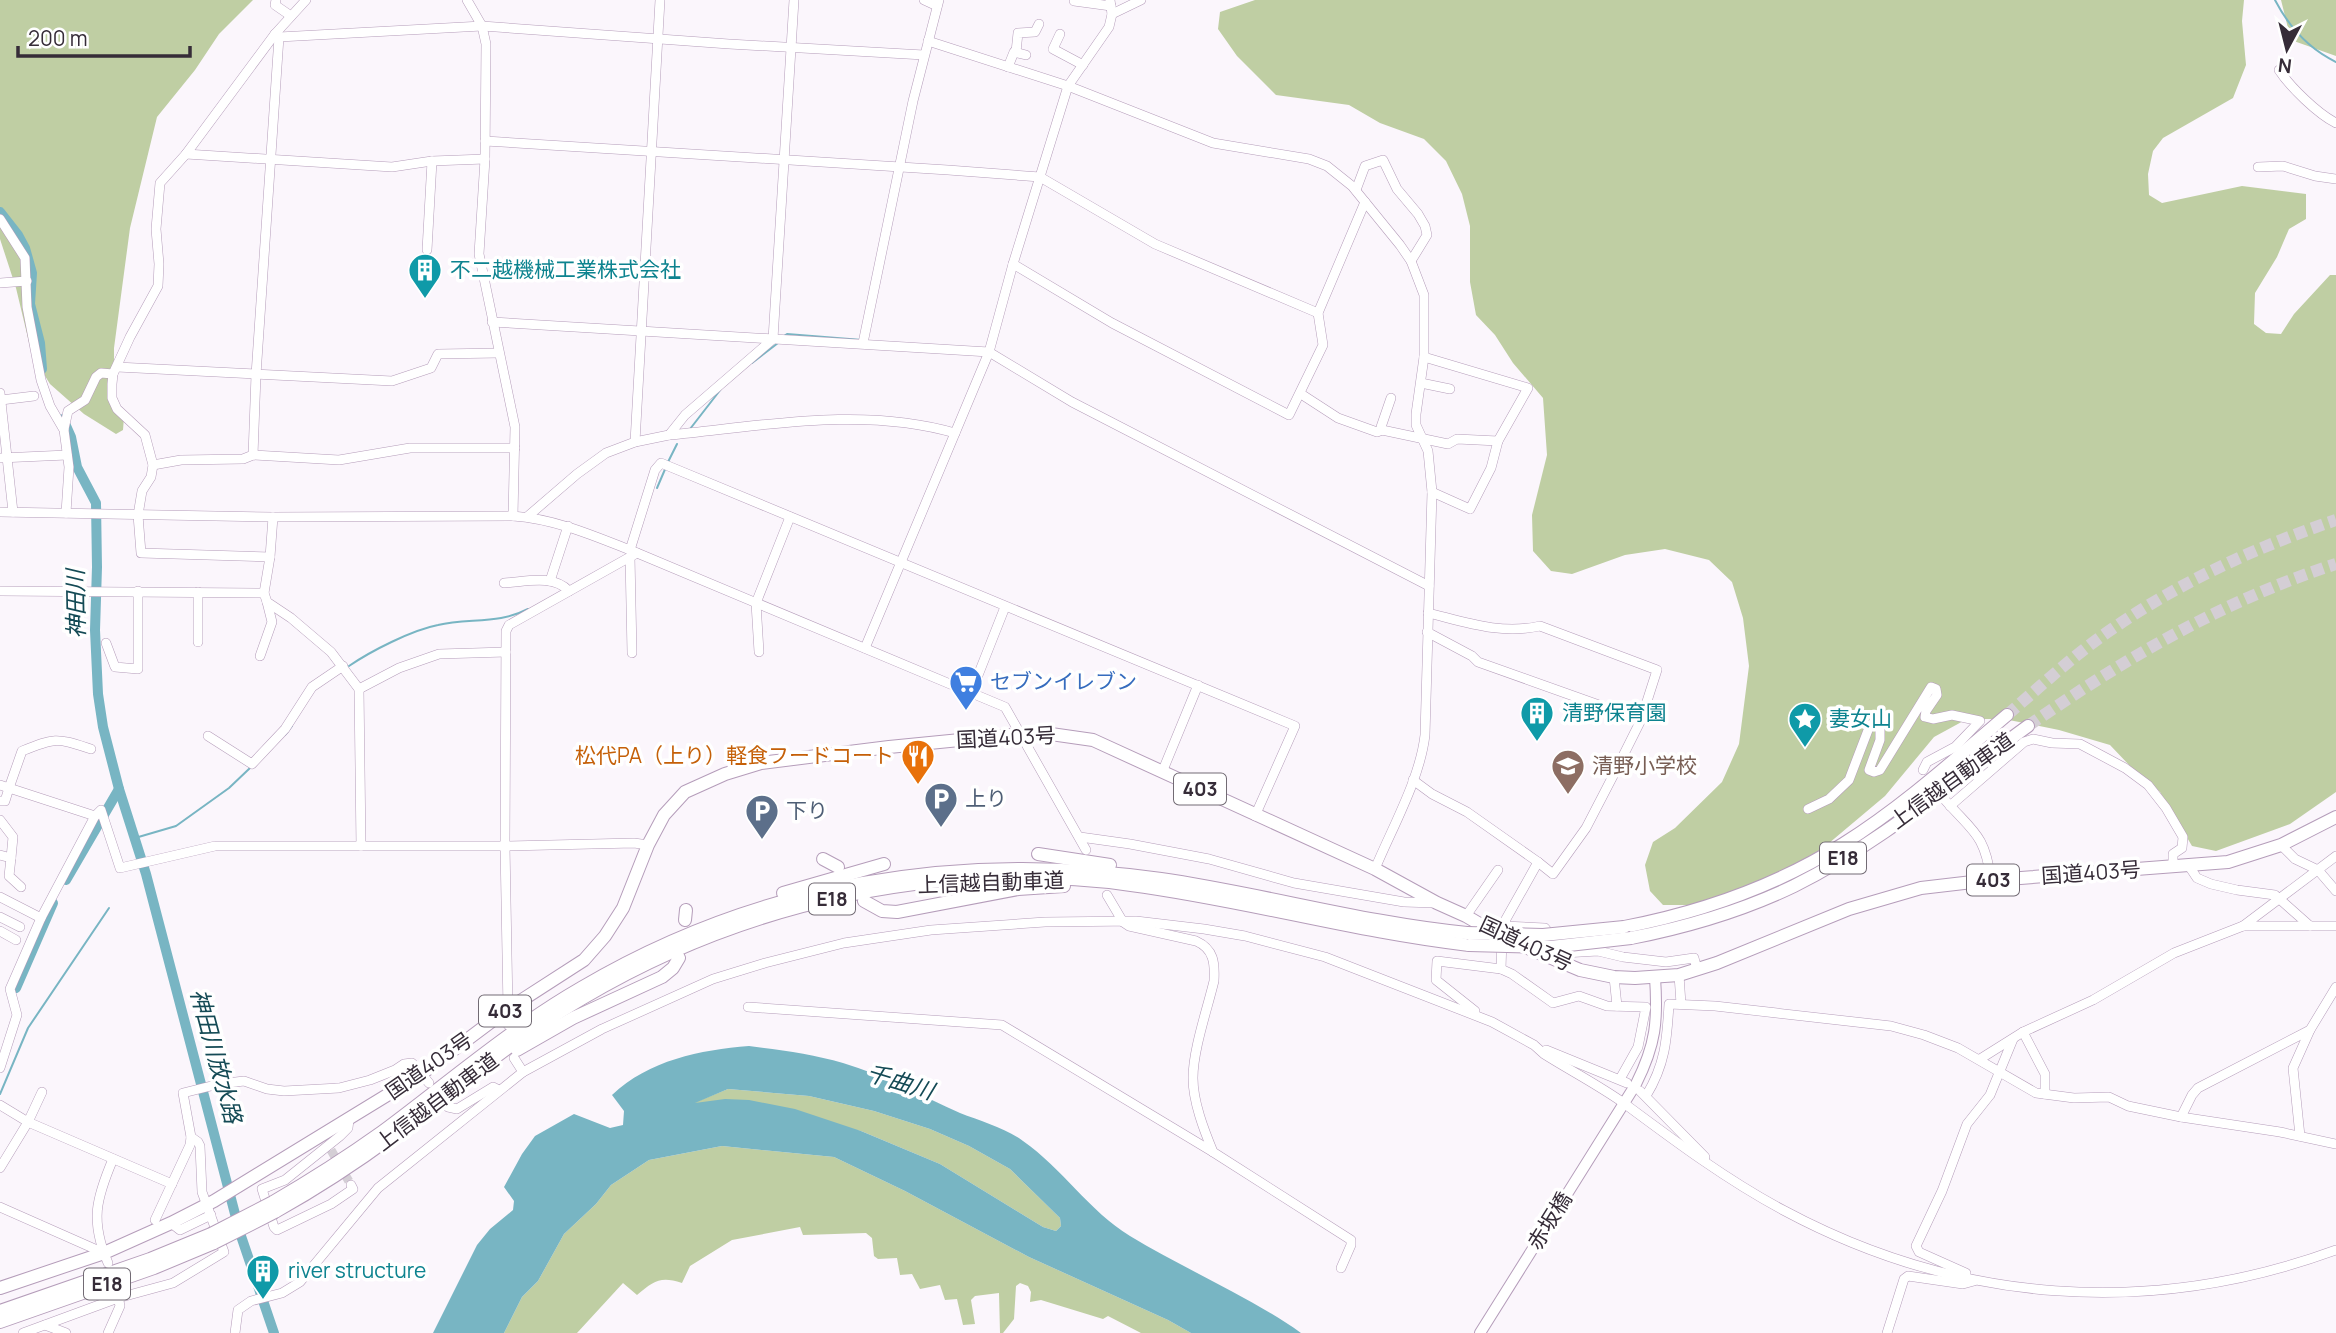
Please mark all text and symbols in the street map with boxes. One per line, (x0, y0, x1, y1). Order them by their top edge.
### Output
scale bar (18, 14, 189, 58)
north arrow (2252, 14, 2322, 84)
text: 200 m (28, 24, 88, 52)
text: N (2277, 52, 2293, 80)
building icon: 不二越機械工業株式会社 (406, 251, 444, 300)
place label: 不二越機械工業株式会社 (450, 255, 681, 283)
water label: 神田川 (58, 566, 92, 639)
supermarket icon: セブンイレブン (947, 663, 985, 712)
place label: セブンイレブン (990, 667, 1137, 695)
building icon: 清野保育園 (1518, 694, 1556, 743)
place label: 清野保育園 (1562, 698, 1667, 726)
place icon: 妻女山 (1786, 700, 1824, 749)
place label: 妻女山 (1829, 704, 1892, 732)
street label: 国道403号 (955, 720, 1057, 754)
street label: 上信越自動車道 (1884, 726, 2019, 835)
restaurant icon: 松代PA（上り）軽食フードコート (899, 737, 937, 786)
place label: 松代PA（上り）軽食フードコート (575, 741, 894, 769)
school or university icon: 清野小学校 (1549, 747, 1587, 796)
place label: 清野小学校 (1592, 751, 1697, 779)
road number: 403 (1174, 774, 1226, 804)
parking icon: 上り (922, 780, 960, 829)
place label: 上り (965, 784, 1007, 812)
parking icon: 下り (743, 792, 781, 841)
place label: 下り (786, 796, 828, 824)
road number: E18 (1820, 842, 1866, 874)
street label: 国道403号 (2040, 855, 2142, 889)
road number: 403 (1967, 864, 2019, 895)
street label: 上信越自動車道 (917, 865, 1065, 899)
road number: E18 (809, 884, 855, 914)
street label: 国道403号 (1475, 909, 1578, 977)
water label: 神田川放水路 (184, 985, 251, 1128)
road number: 403 (479, 995, 531, 1026)
street label: 国道403号 (380, 1025, 477, 1105)
street label: 上信越自動車道 (369, 1046, 504, 1157)
water label: 千曲川 (863, 1056, 941, 1107)
street label: 赤坂橋 (1521, 1186, 1578, 1255)
building icon: river structure (244, 1252, 282, 1301)
place label: river structure (288, 1256, 426, 1284)
road number: E18 (84, 1268, 130, 1300)

